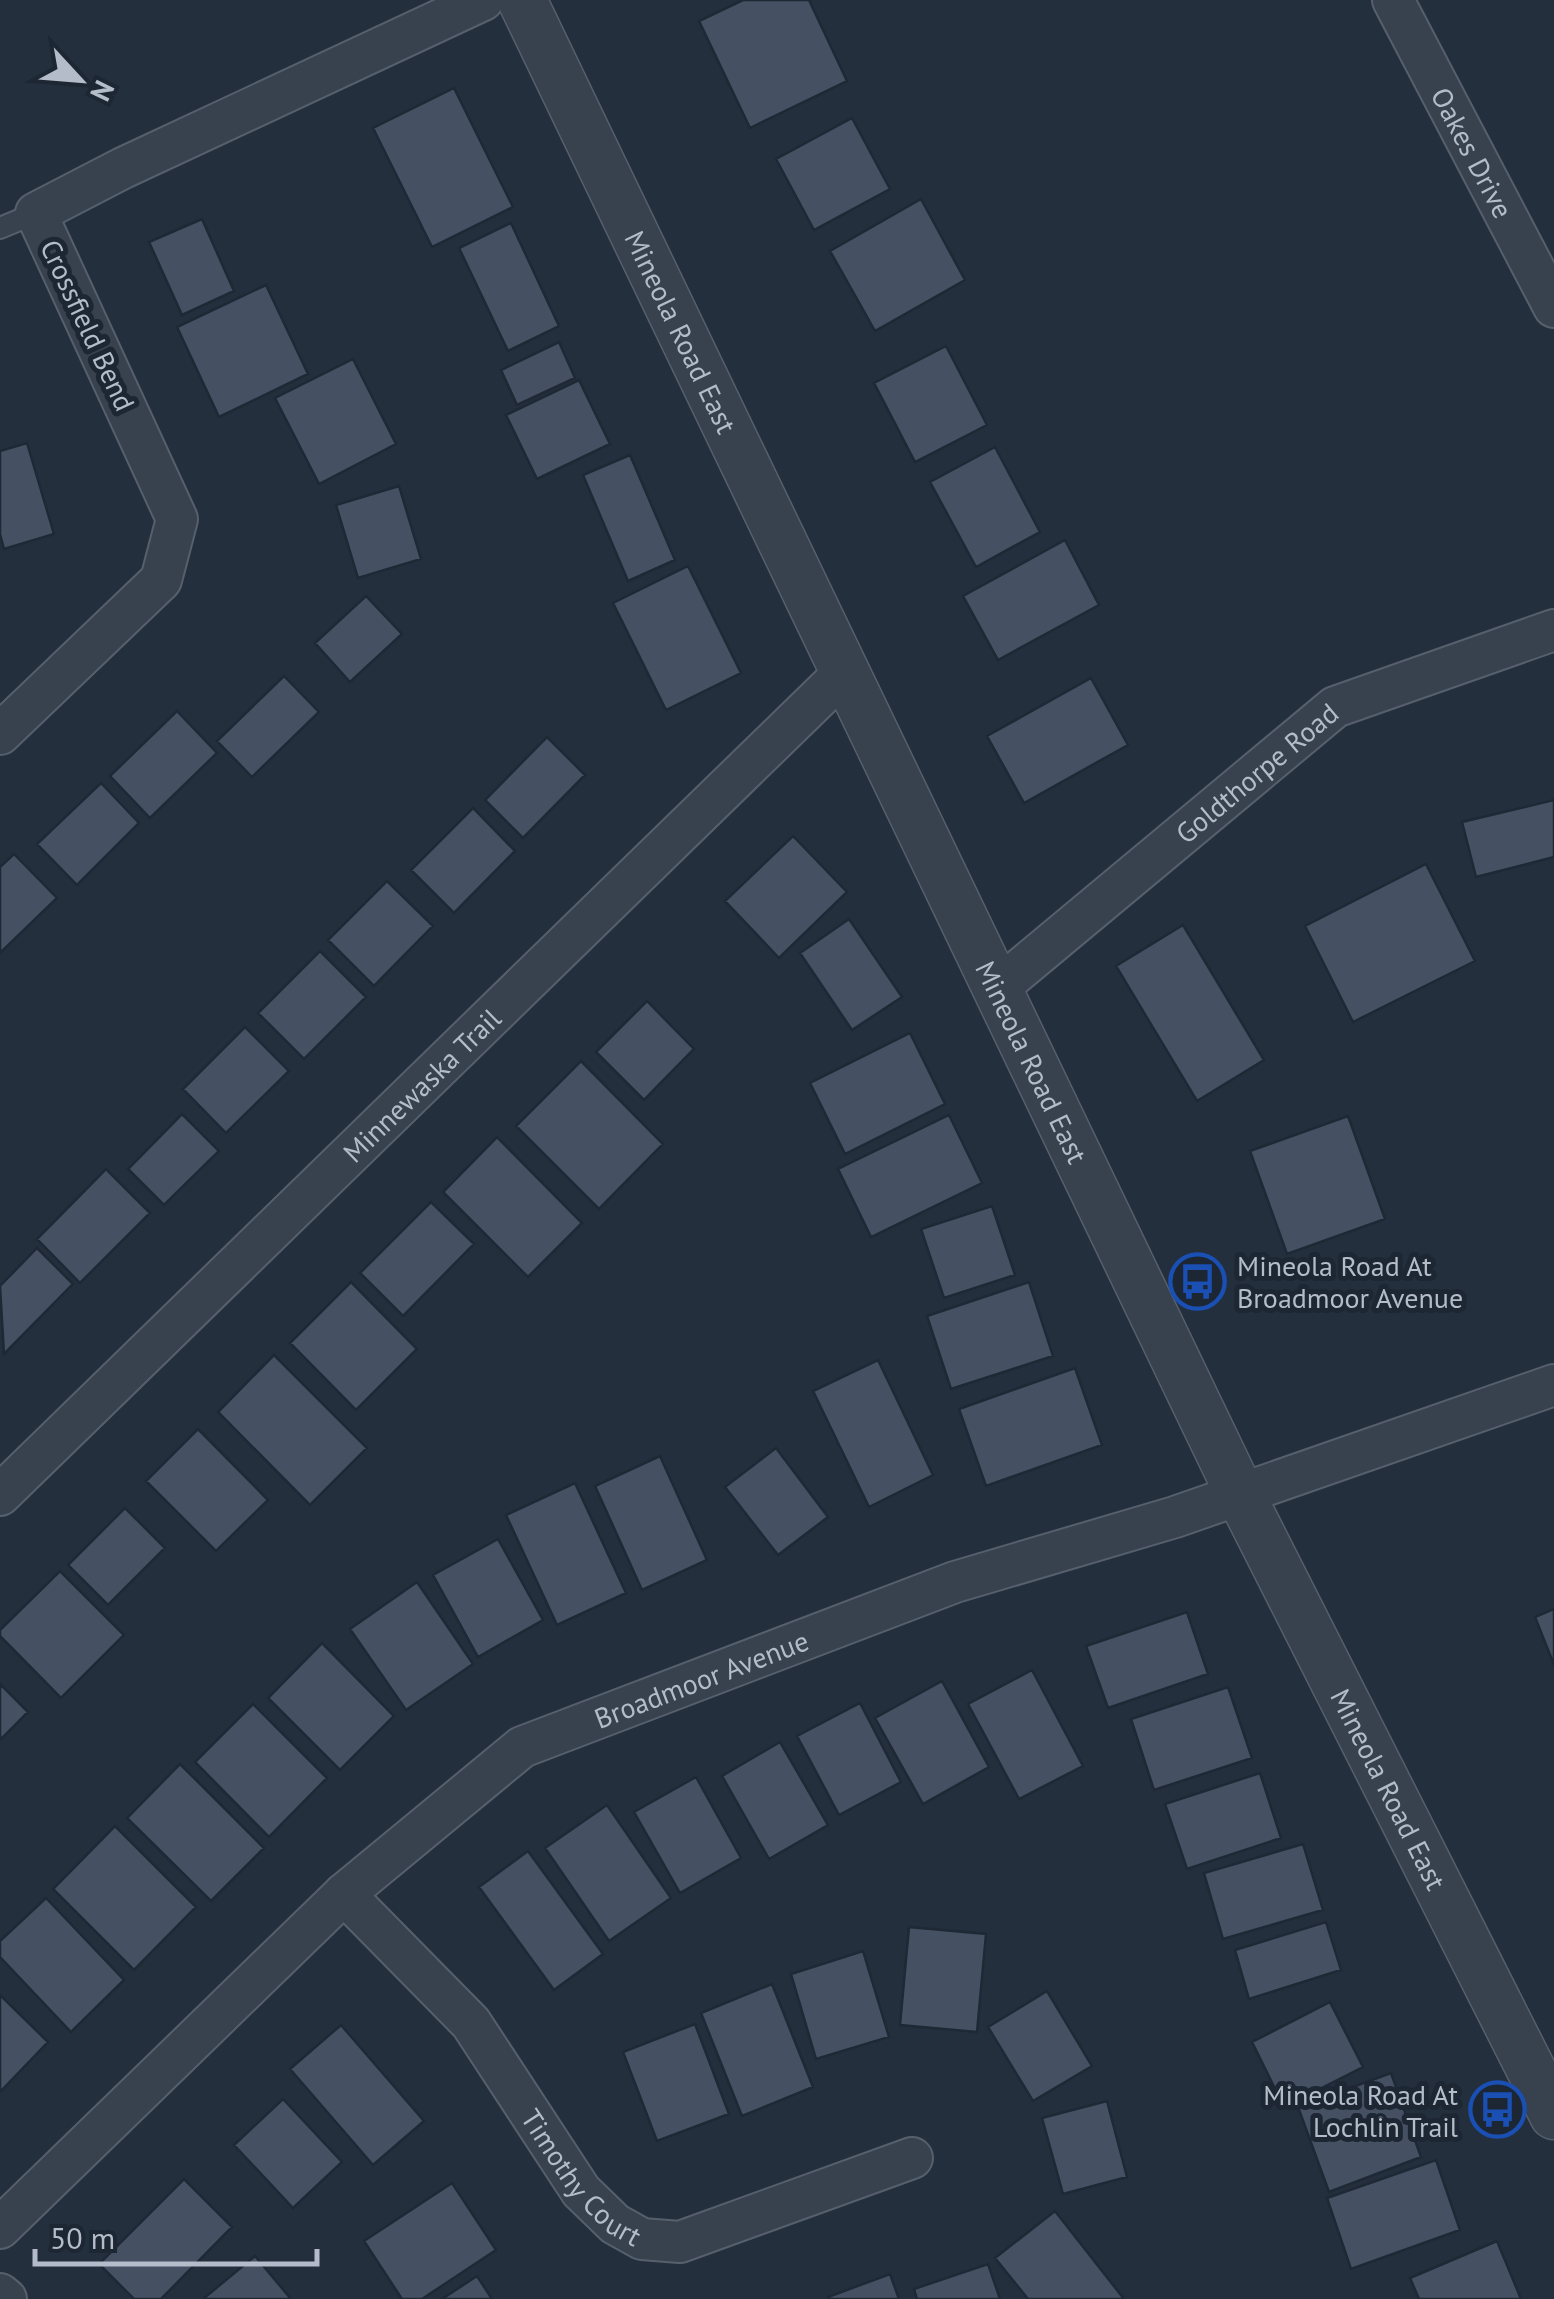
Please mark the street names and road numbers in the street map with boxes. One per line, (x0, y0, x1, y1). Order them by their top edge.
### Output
street label: Oakes Drive (1423, 81, 1522, 224)
street label: Mineola Road East (617, 224, 746, 440)
street label: Crossfield Bend (32, 234, 144, 416)
street label: Goldthorpe Road (1167, 694, 1345, 851)
street label: Mineola Road East (968, 954, 1097, 1170)
street label: Minnewaska Trail (334, 1000, 508, 1170)
street label: Broadmoor Avenue (589, 1621, 813, 1736)
street label: Mineola Road East (1323, 1682, 1456, 1896)
street label: Timothy Court (514, 2101, 649, 2254)

